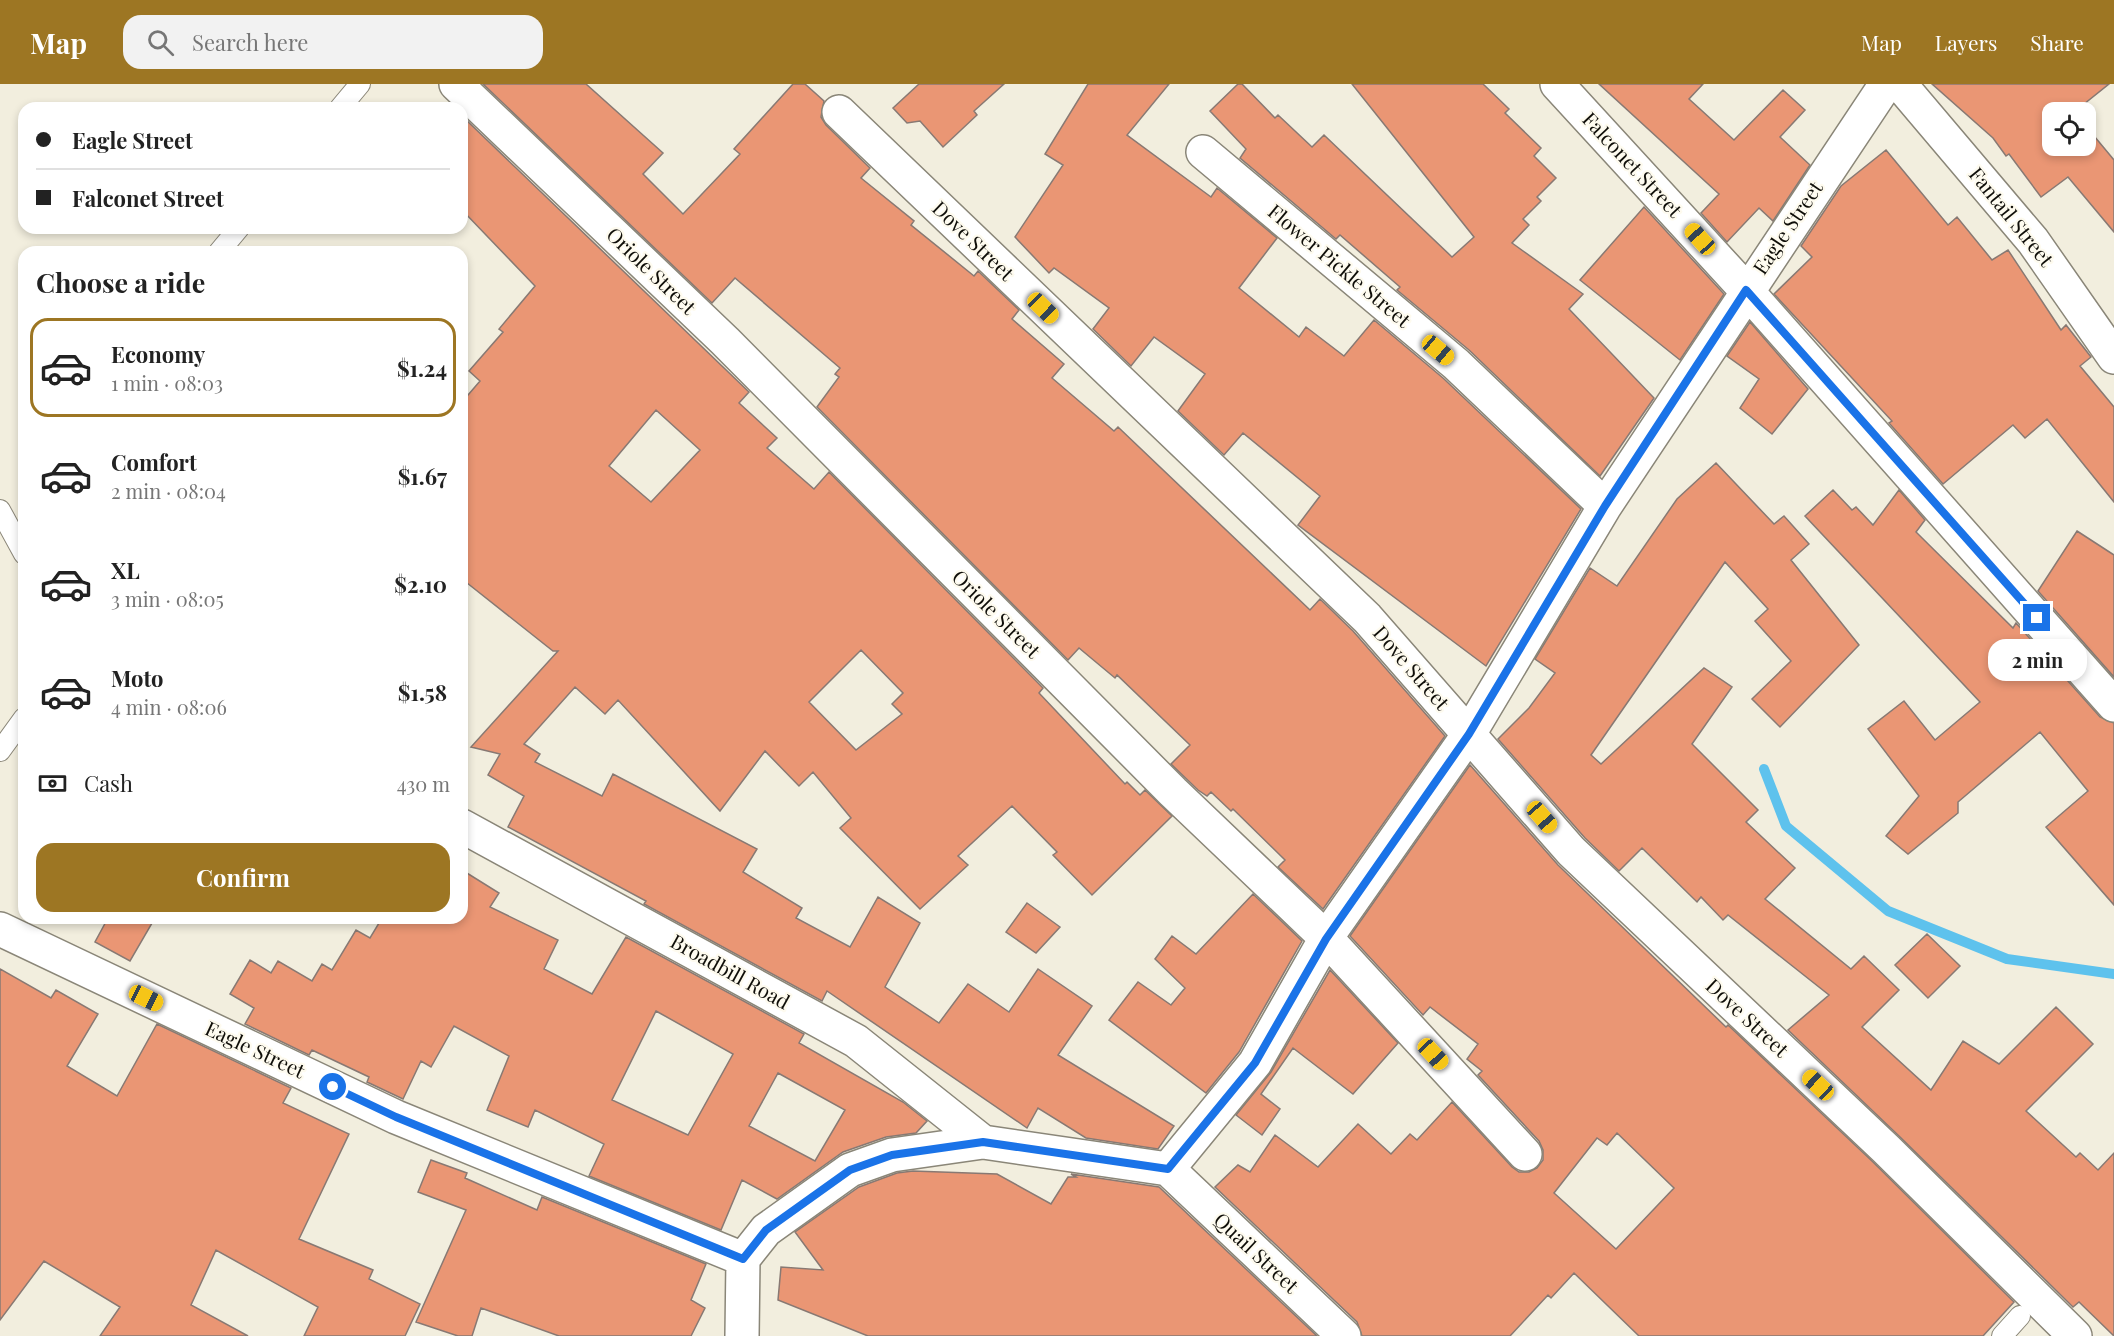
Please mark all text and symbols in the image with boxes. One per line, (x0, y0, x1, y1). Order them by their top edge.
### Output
search box (123, 15, 543, 69)
text: Map (30, 24, 87, 61)
icon: search (144, 26, 177, 59)
text: Search here (192, 27, 308, 57)
text: Map (1861, 28, 1902, 56)
text: Layers (1935, 28, 1997, 56)
text: Share (2030, 28, 2084, 56)
map controls (2042, 102, 2096, 156)
button: locate (2042, 102, 2096, 156)
street label: Falconet Street (1577, 105, 1690, 223)
text: Eagle Street (72, 125, 193, 155)
street label: Fantail Street (1964, 161, 2061, 272)
street label: Eagle Street (1746, 174, 1828, 279)
text: Falconet Street (72, 183, 224, 213)
street label: Dove Street (927, 194, 1021, 286)
street label: Flower Pickle Street (1263, 197, 1418, 333)
street label: Oriole Street (601, 220, 703, 320)
car (1681, 220, 1719, 258)
text: Choose a ride (36, 264, 205, 300)
car (1024, 289, 1062, 327)
car (1418, 332, 1458, 368)
text: Economy (111, 339, 205, 369)
icon: car (39, 341, 93, 395)
text: $1.24 (397, 353, 447, 383)
text: 1 min · 08:03 (111, 369, 223, 396)
text: Comfort (111, 447, 197, 477)
icon: car (39, 449, 93, 503)
text: $1.67 (398, 461, 447, 491)
text: 2 min · 08:04 (111, 477, 226, 504)
text: XL (111, 555, 140, 585)
icon: car (39, 557, 93, 611)
street label: Oriole Street (947, 563, 1048, 664)
text: $2.10 (394, 569, 447, 599)
text: 3 min · 08:05 (111, 585, 224, 612)
route end (2023, 604, 2050, 631)
street label: Dove Street (1368, 619, 1457, 716)
callout: 2 min (1988, 639, 2086, 681)
text: 2 min (2012, 646, 2063, 673)
text: Moto (111, 663, 164, 693)
icon: car (39, 665, 93, 719)
text: $1.58 (398, 677, 447, 707)
text: 4 min · 08:06 (111, 693, 227, 720)
icon: cash (36, 767, 69, 800)
text: Cash (84, 768, 133, 798)
text: 430 m (397, 770, 450, 797)
car (1523, 798, 1561, 836)
button: Confirm (36, 843, 450, 912)
street label: Broadbill Road (666, 927, 796, 1015)
street label: Dove Street (1701, 972, 1796, 1063)
car (126, 982, 166, 1014)
street label: Eagle Street (201, 1014, 311, 1084)
car (1414, 1035, 1452, 1073)
car (1799, 1066, 1837, 1104)
route start (319, 1073, 346, 1100)
street label: Quail Street (1209, 1206, 1306, 1299)

